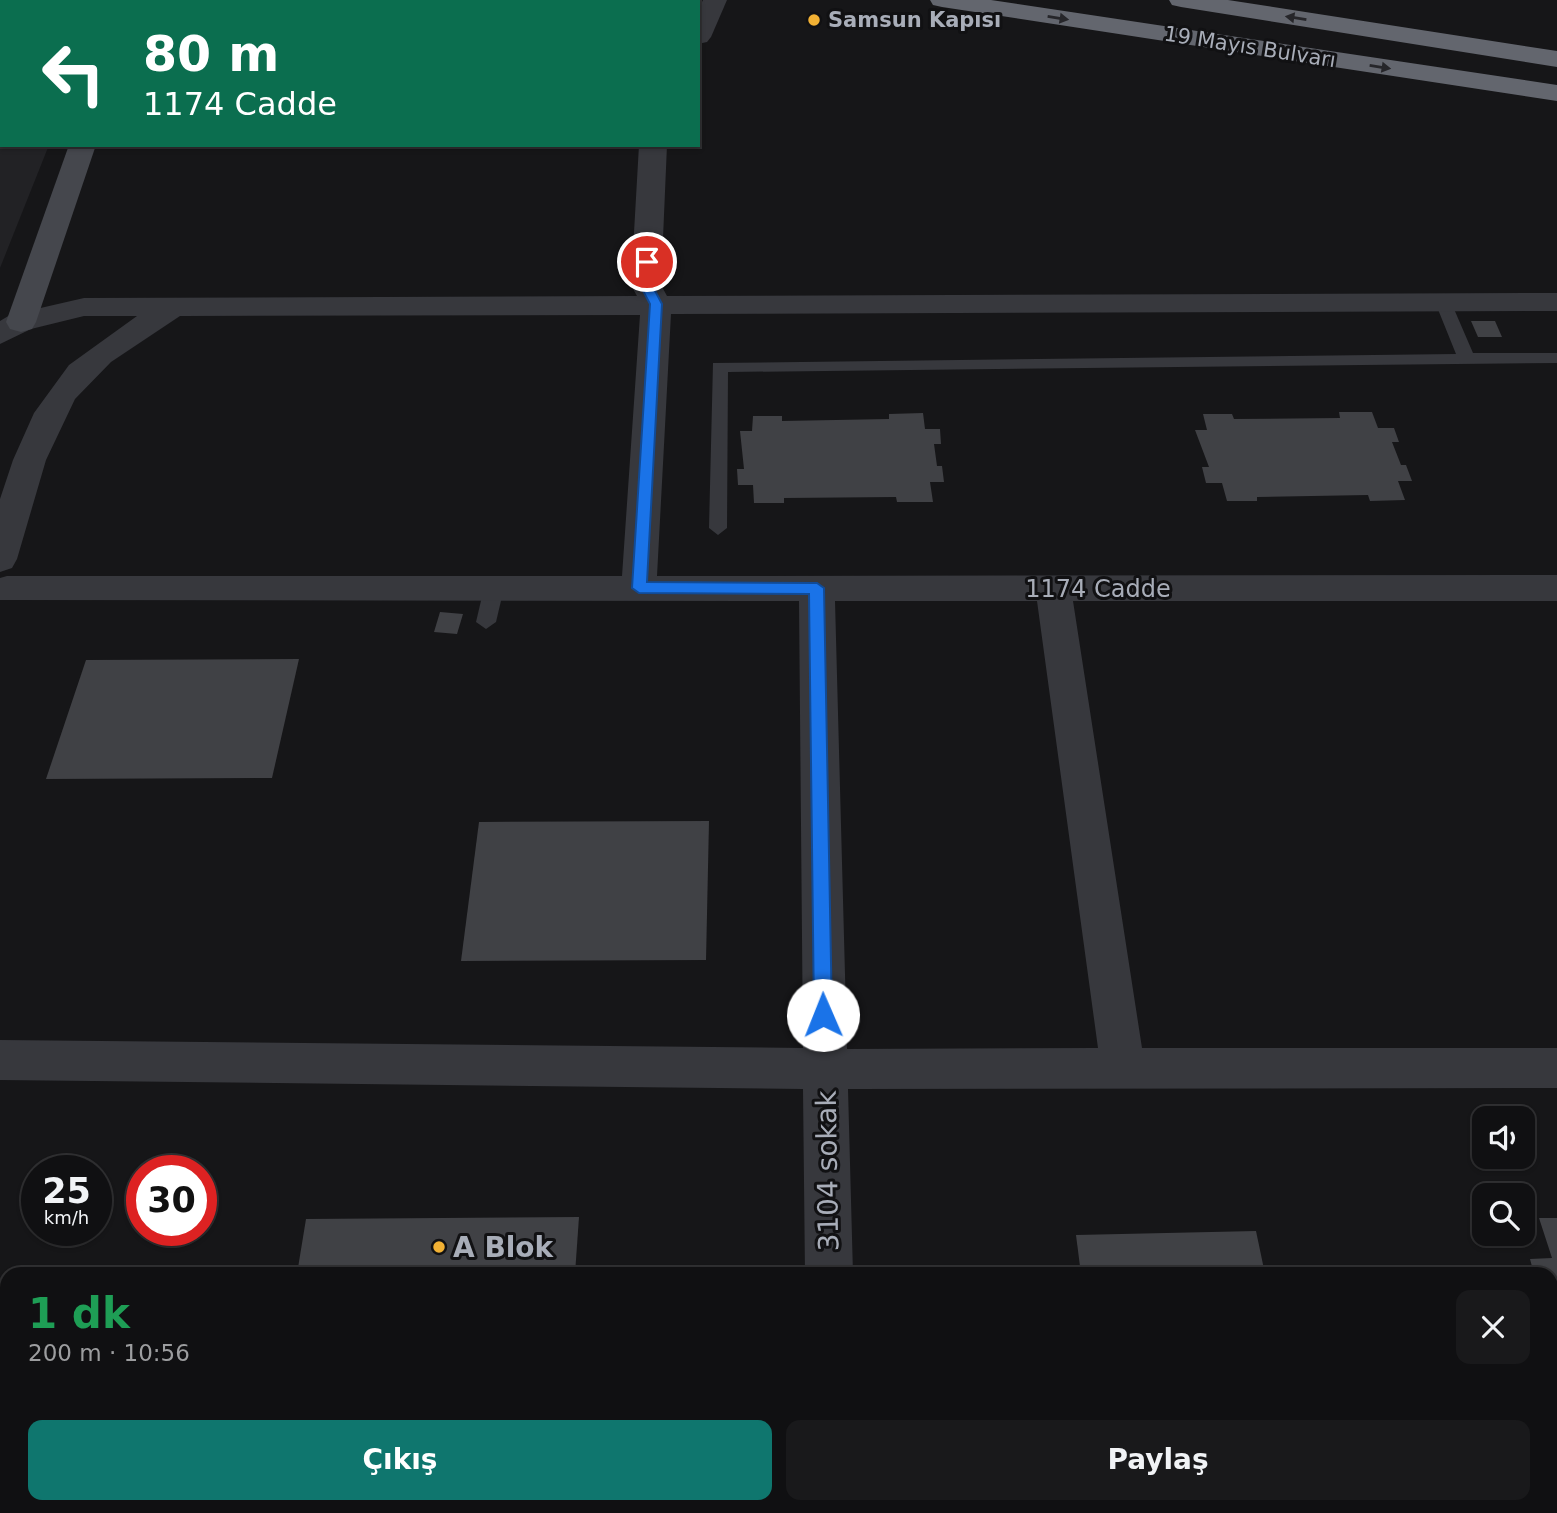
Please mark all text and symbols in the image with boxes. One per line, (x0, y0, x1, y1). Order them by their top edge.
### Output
place label: Samsun Kapısı (828, 8, 1001, 32)
marker: Samsun Kapısı (806, 12, 822, 28)
one-way arrow (1047, 12, 1069, 23)
one-way arrow (1285, 12, 1307, 23)
street label: 19 Mayıs Bulvarı (1162, 22, 1338, 72)
text: 80 m (143, 26, 279, 83)
icon: left (28, 28, 119, 119)
one-way arrow (1369, 61, 1391, 72)
text: 1174 Cadde (143, 85, 337, 123)
pin (617, 232, 677, 292)
icon: arrive (628, 243, 666, 281)
street label: 1174 Cadde (1025, 575, 1171, 603)
position arrow (786, 978, 860, 1052)
street label: 3104 sokak (810, 1089, 845, 1252)
map controls (1472, 1106, 1535, 1246)
button: sound (1472, 1106, 1535, 1169)
speed limit sign: 30 (126, 1155, 217, 1246)
text: 25 (42, 1171, 91, 1211)
button: search (1472, 1183, 1535, 1246)
text: km/h (44, 1207, 89, 1228)
place label: A Blok (453, 1231, 555, 1264)
marker: A Blok (431, 1239, 447, 1255)
text: 1 dk (28, 1289, 130, 1338)
button: close (1456, 1290, 1530, 1364)
text: 200 m · 10:56 (28, 1340, 190, 1366)
button: Çıkış (28, 1420, 772, 1500)
button: Paylaş (786, 1420, 1530, 1500)

